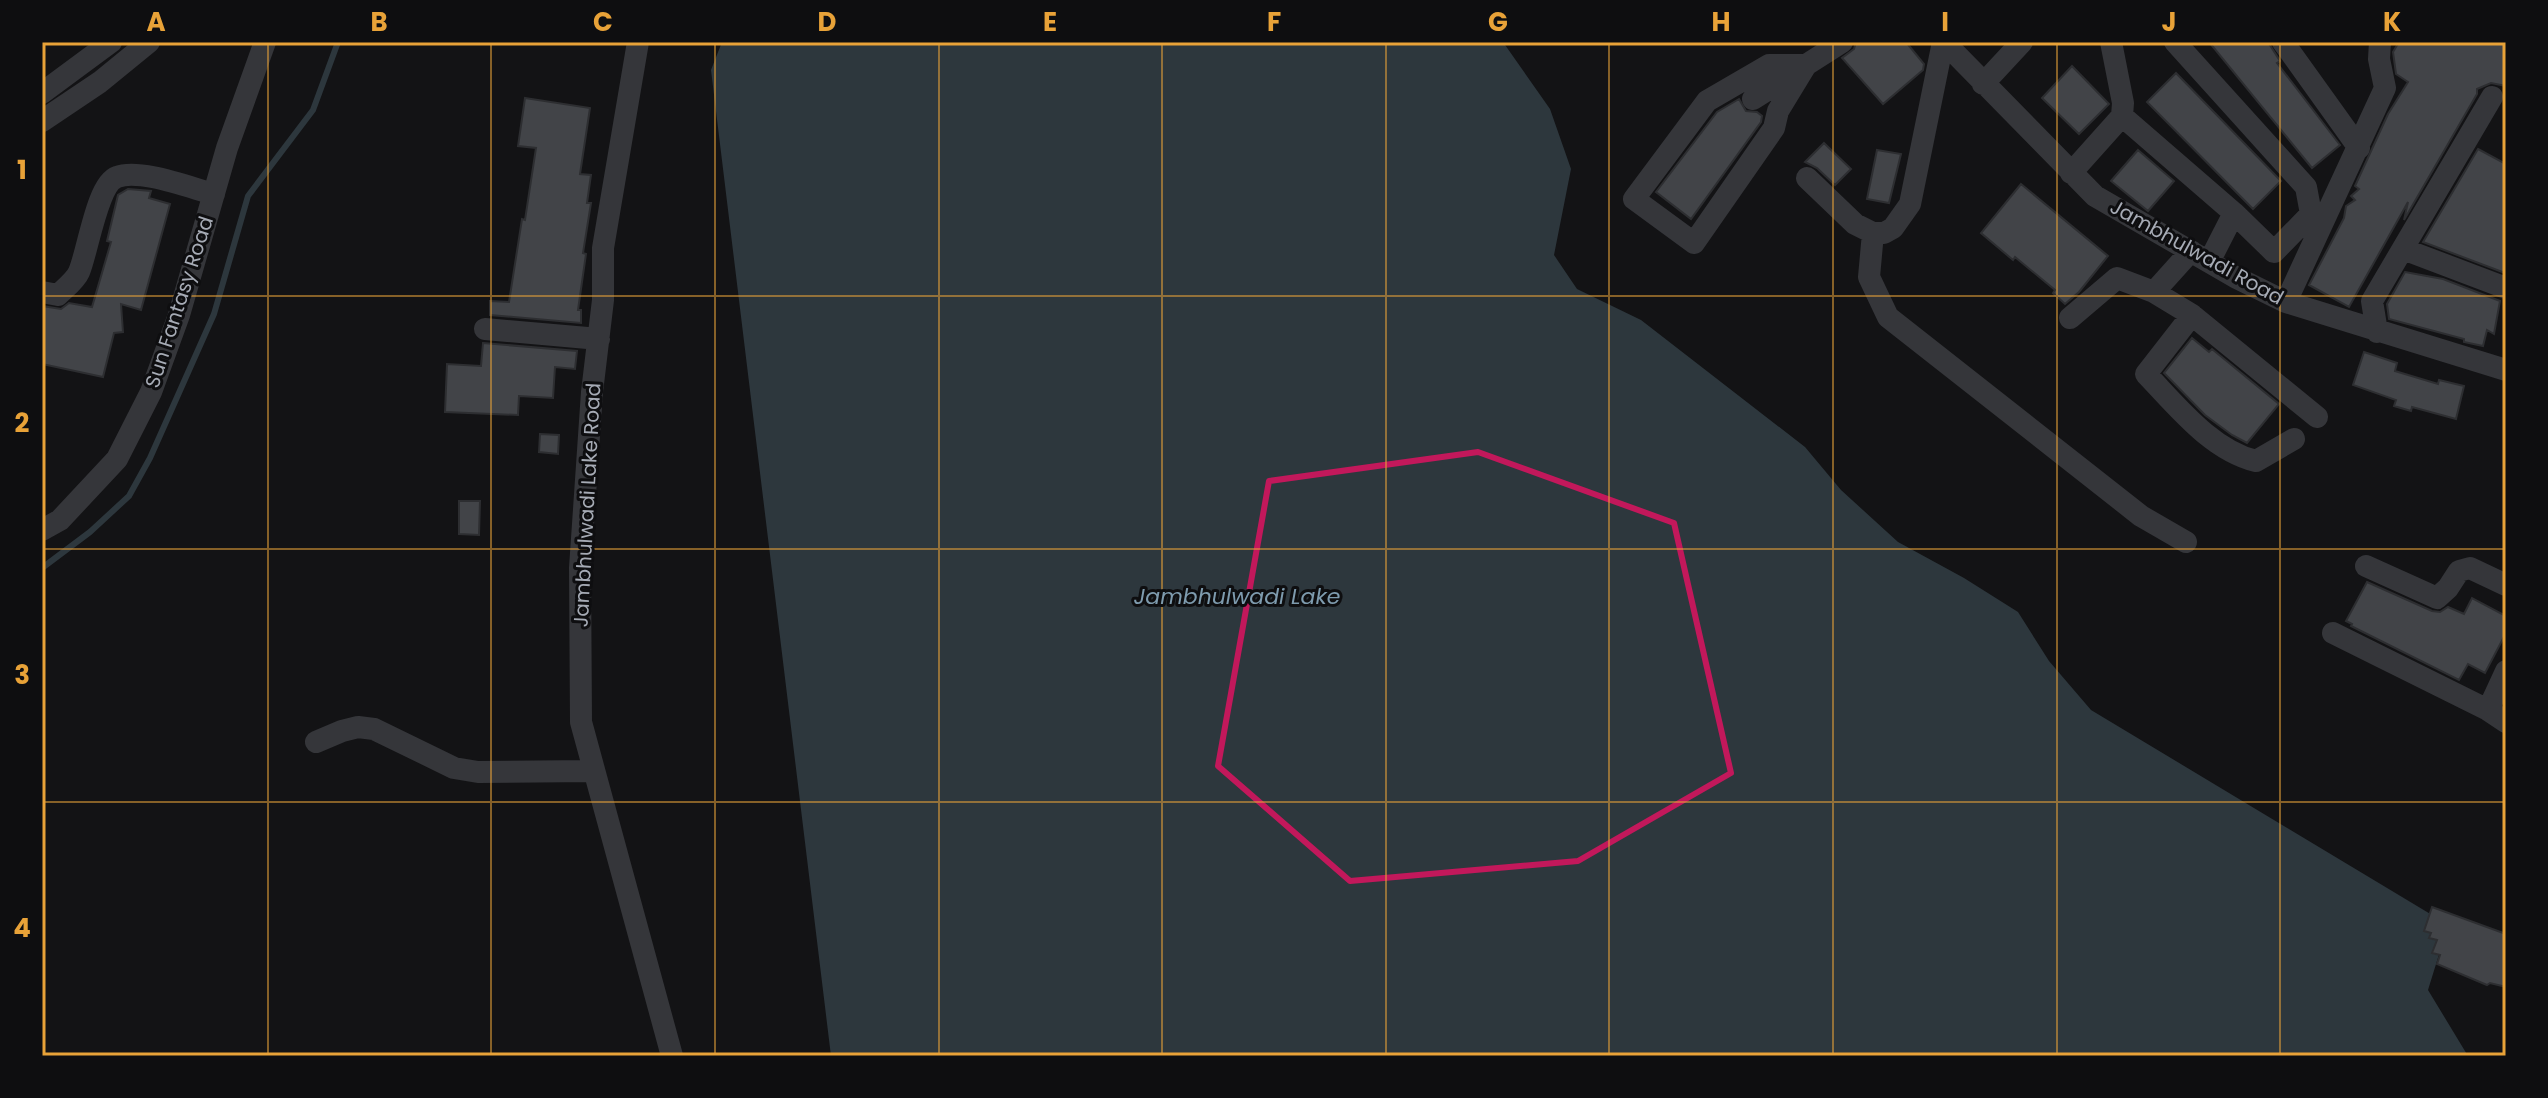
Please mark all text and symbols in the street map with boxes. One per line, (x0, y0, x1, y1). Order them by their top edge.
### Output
text: A (146, 4, 166, 40)
text: B (370, 4, 388, 40)
text: C (593, 4, 613, 40)
text: D (818, 4, 837, 40)
text: E (1043, 4, 1057, 40)
text: F (1267, 4, 1281, 40)
text: G (1488, 4, 1508, 40)
text: H (1711, 4, 1731, 40)
text: I (1941, 4, 1949, 40)
text: J (2161, 4, 2177, 40)
text: K (2383, 4, 2401, 40)
text: 1 (17, 152, 27, 188)
street label: Jambhulwadi Road (2105, 193, 2289, 311)
street label: Sun Fantasy Road (138, 213, 220, 391)
street label: Jambhulwadi Lake Road (567, 382, 607, 628)
text: 2 (15, 405, 30, 441)
water label: Jambhulwadi Lake (1134, 581, 1340, 612)
text: 3 (14, 657, 30, 693)
text: 4 (13, 910, 31, 946)

